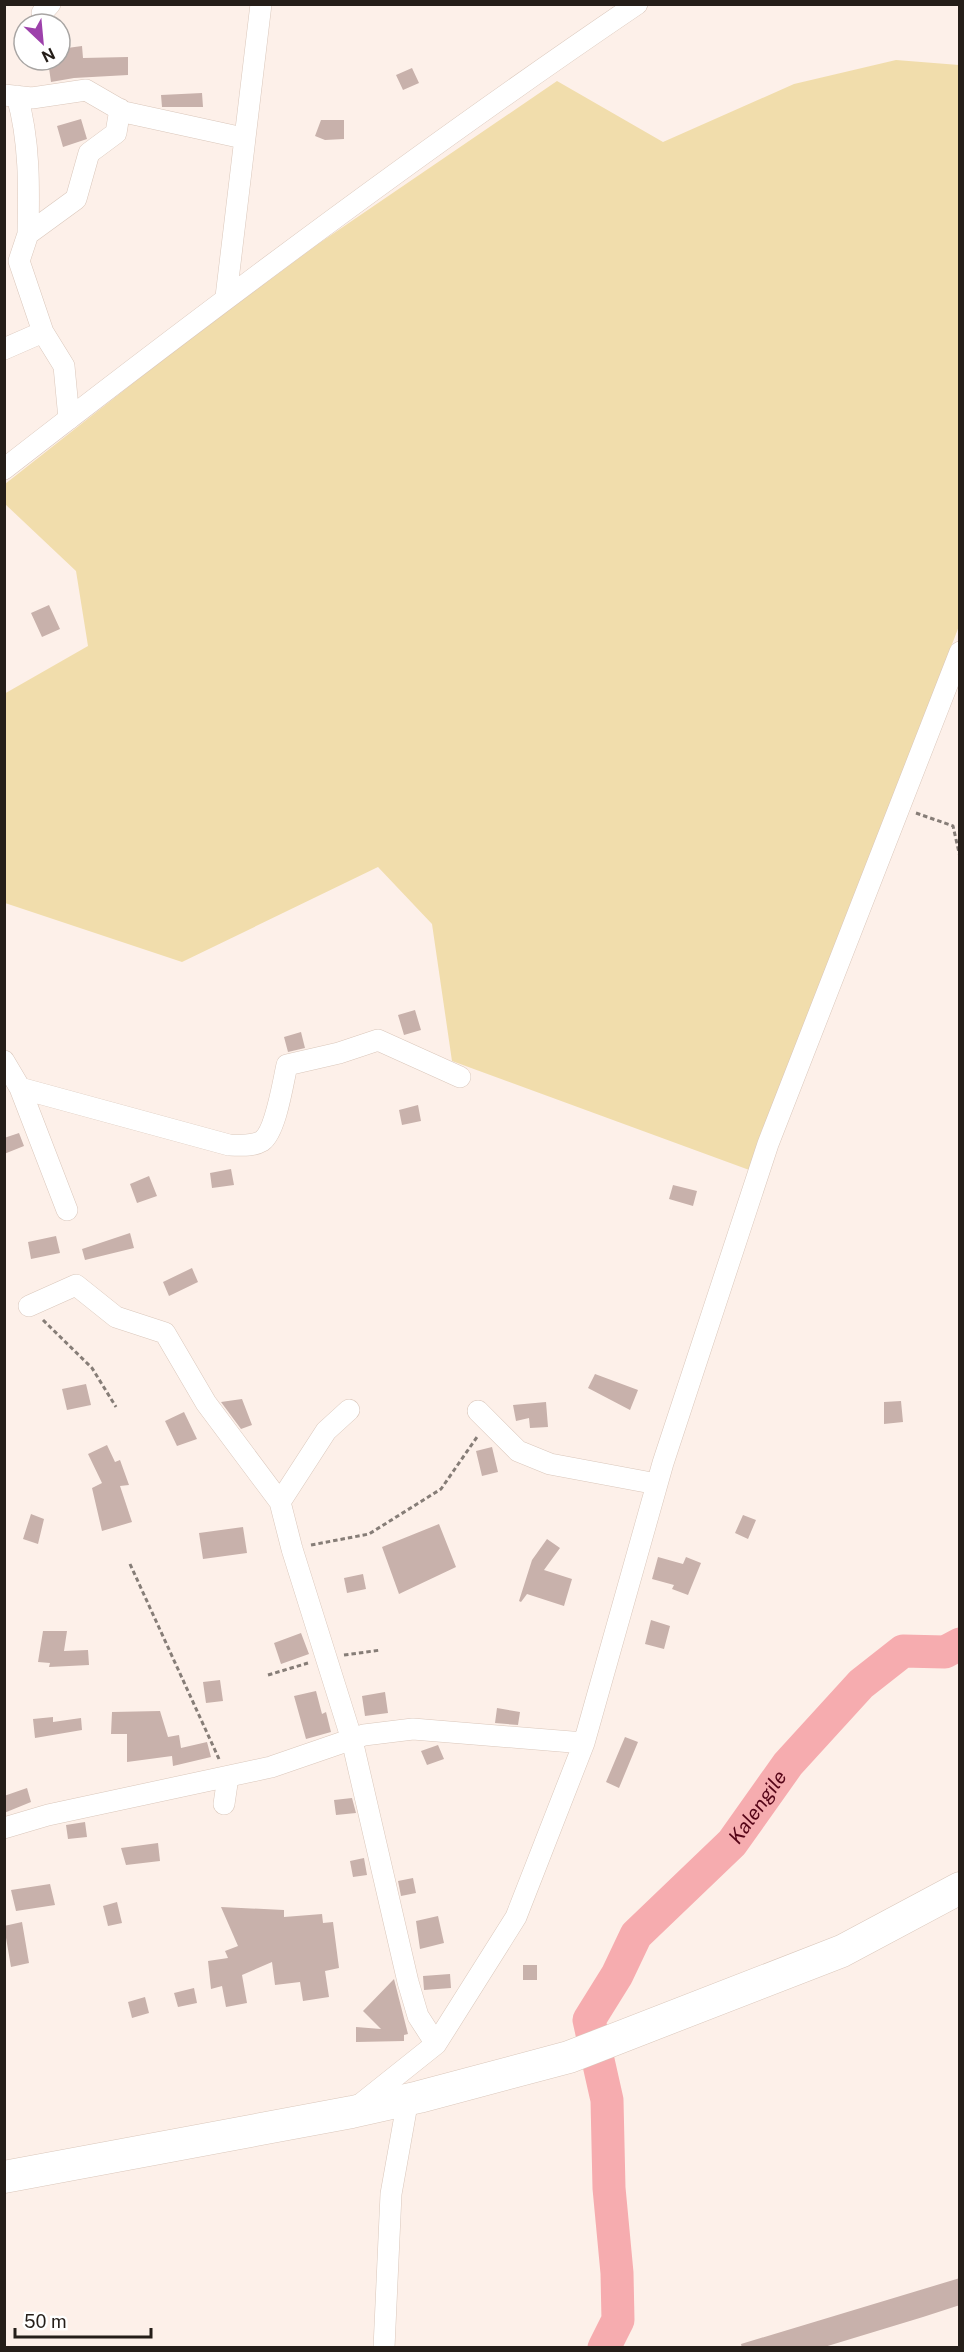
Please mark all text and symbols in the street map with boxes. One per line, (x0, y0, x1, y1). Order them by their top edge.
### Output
north arrow (12, 12, 72, 72)
text: N (39, 44, 58, 66)
water label: Kalengile (723, 1766, 792, 1848)
scale bar (15, 2301, 152, 2339)
text: 50 m (24, 2311, 67, 2332)

